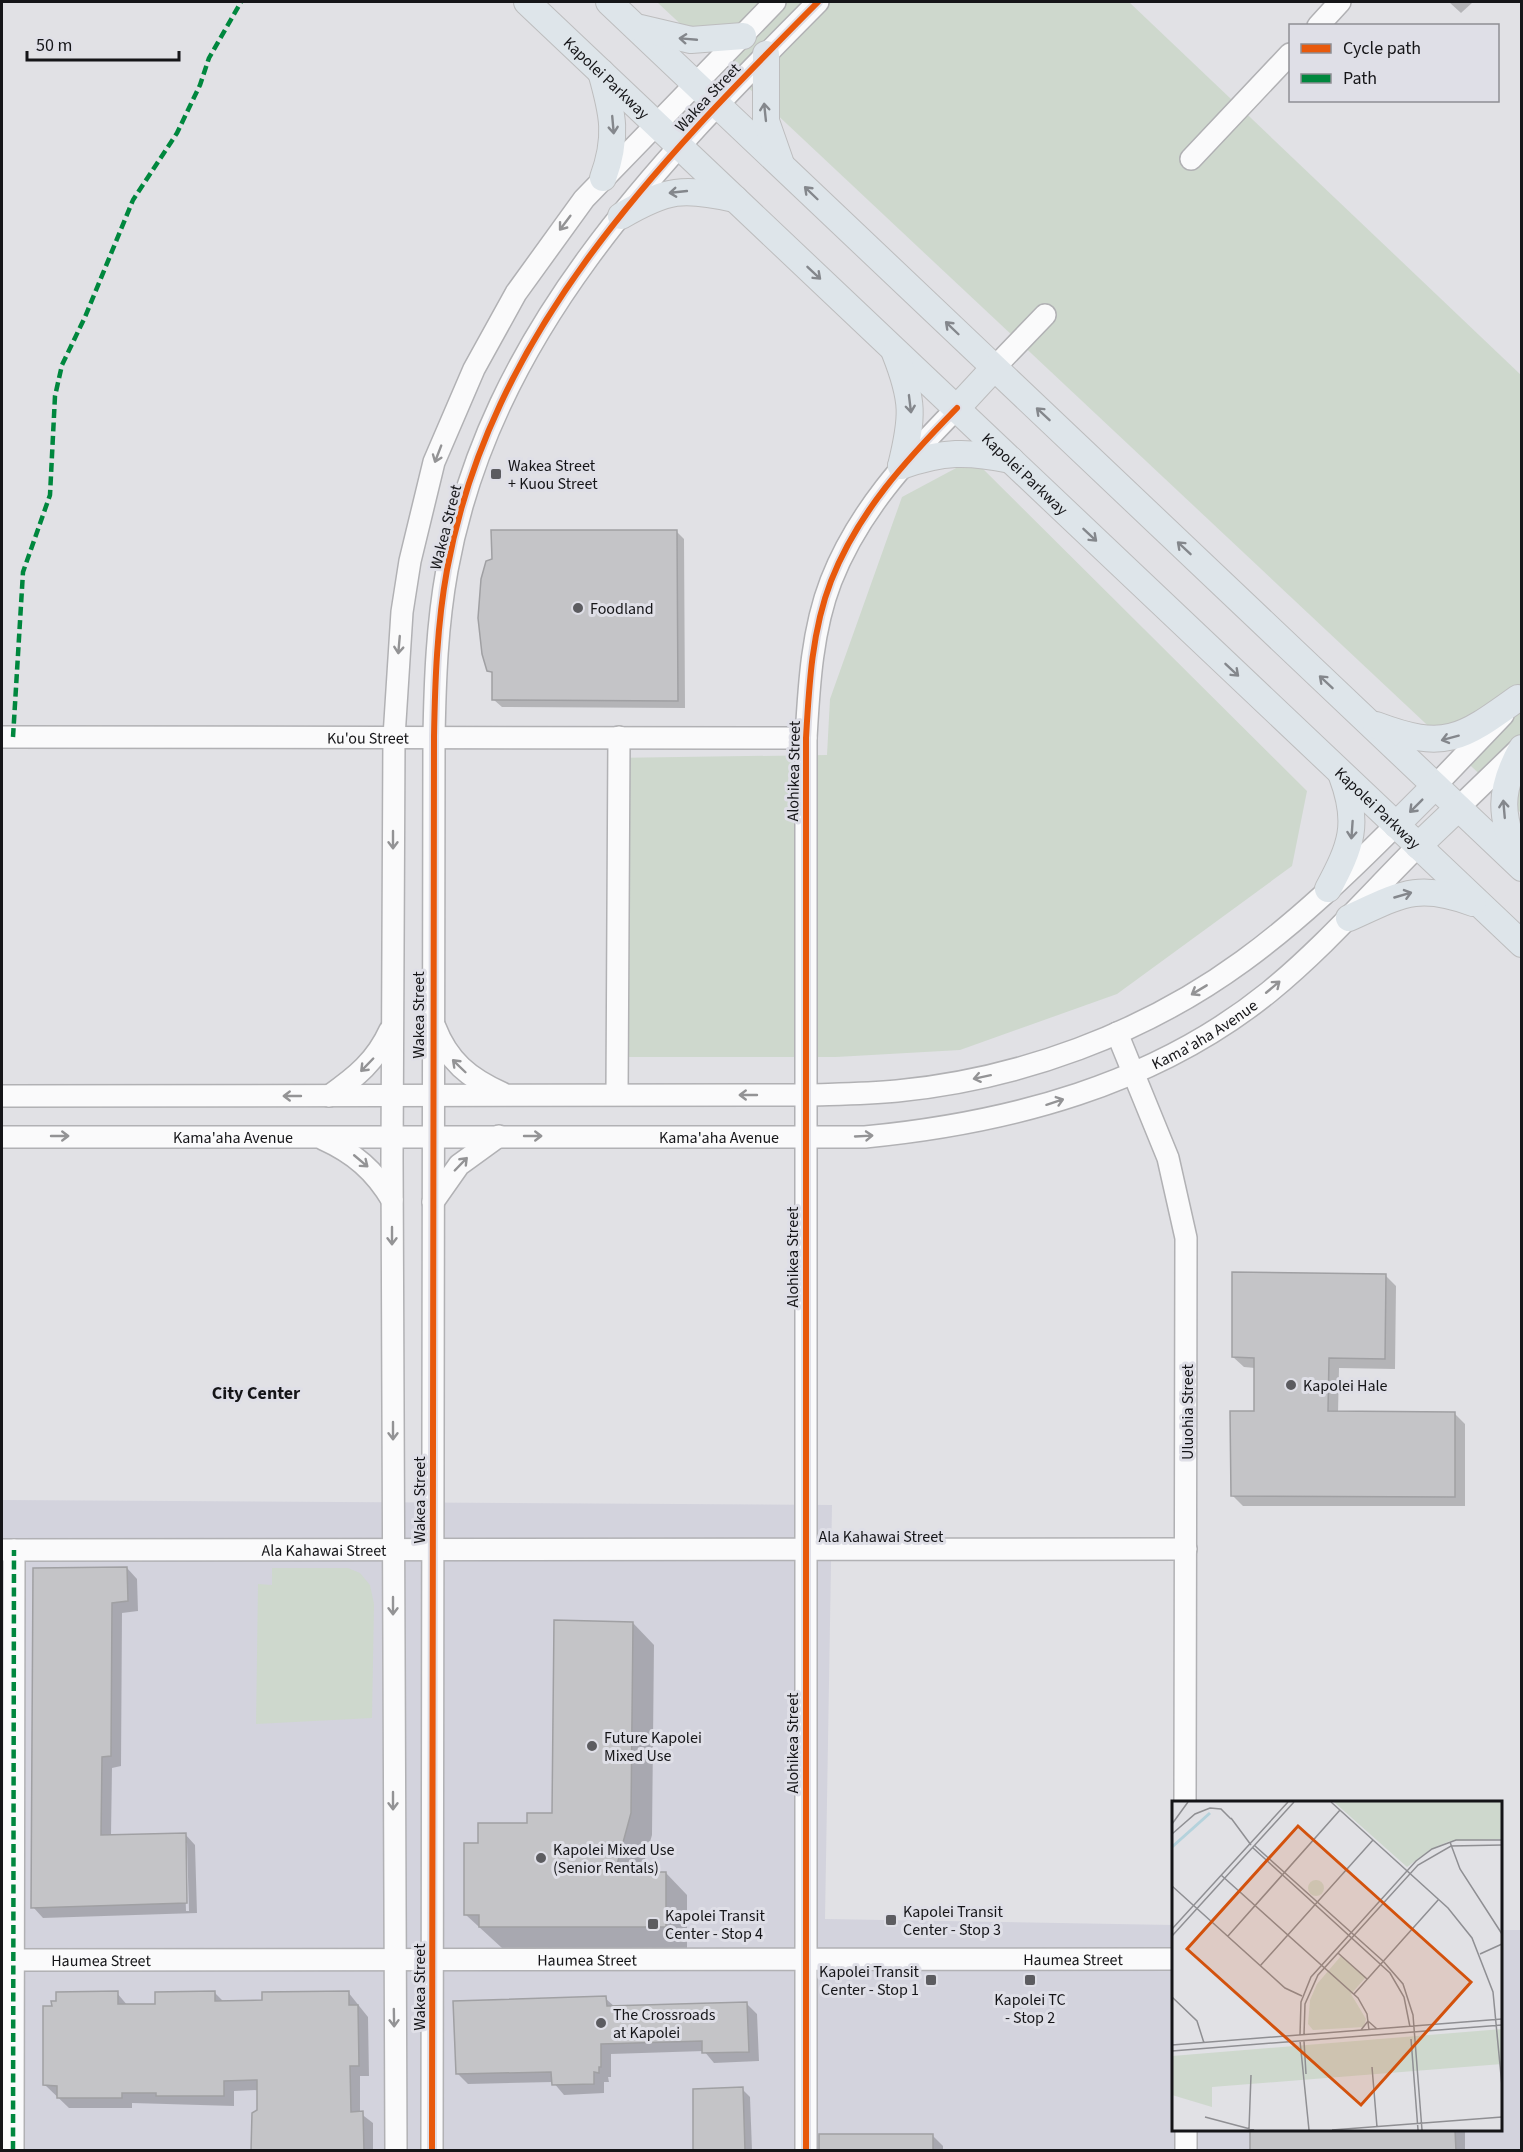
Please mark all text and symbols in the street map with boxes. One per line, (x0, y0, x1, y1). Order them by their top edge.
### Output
scale bar (27, 24, 178, 62)
legend (1289, 24, 1499, 102)
street label: Kapolei Parkway (558, 32, 654, 125)
text: 50 m (36, 33, 72, 58)
one-way arrow (679, 33, 699, 44)
text: Cycle path (1343, 36, 1421, 61)
street label: Wakea Street (670, 58, 746, 137)
text: Path (1343, 66, 1377, 91)
one-way arrow (760, 102, 771, 122)
one-way arrow (608, 115, 619, 135)
one-way arrow (803, 186, 818, 201)
one-way arrow (669, 187, 688, 198)
one-way arrow (559, 215, 571, 231)
one-way arrow (806, 266, 821, 280)
one-way arrow (945, 321, 960, 335)
one-way arrow (905, 394, 916, 413)
one-way arrow (1035, 407, 1050, 421)
street label: Kapolei Parkway (977, 428, 1073, 521)
one-way arrow (432, 444, 443, 463)
place label: Wakea Street + Kuou Street (508, 455, 598, 495)
marker: Wakea Street + Kuou Street (489, 467, 503, 481)
street label: Wakea Street (425, 482, 467, 572)
one-way arrow (1083, 528, 1098, 543)
one-way arrow (1177, 541, 1192, 555)
place label: Foodland (590, 598, 654, 620)
marker: Foodland (571, 601, 585, 615)
one-way arrow (394, 634, 405, 654)
one-way arrow (1224, 662, 1239, 677)
one-way arrow (1319, 676, 1334, 690)
street label: Alohikea Street (782, 720, 806, 822)
street label: Ku'ou Street (327, 727, 410, 750)
one-way arrow (1441, 732, 1460, 744)
street label: Kapolei Parkway (1330, 762, 1426, 855)
one-way arrow (1408, 798, 1423, 813)
one-way arrow (1498, 800, 1509, 820)
one-way arrow (1346, 819, 1357, 839)
one-way arrow (388, 829, 399, 849)
one-way arrow (1393, 889, 1412, 900)
street label: Wakea Street (408, 971, 430, 1059)
one-way arrow (1265, 981, 1281, 994)
one-way arrow (1191, 984, 1208, 996)
street label: Kama'aha Avenue (1148, 995, 1263, 1075)
one-way arrow (360, 1058, 374, 1073)
one-way arrow (452, 1059, 467, 1073)
one-way arrow (973, 1072, 992, 1083)
one-way arrow (738, 1089, 758, 1101)
one-way arrow (282, 1090, 302, 1102)
one-way arrow (1045, 1096, 1064, 1107)
street label: Kama'aha Avenue (173, 1127, 293, 1149)
street label: Kama'aha Avenue (659, 1127, 779, 1149)
one-way arrow (522, 1130, 542, 1142)
one-way arrow (49, 1131, 69, 1142)
one-way arrow (853, 1131, 873, 1142)
one-way arrow (353, 1155, 369, 1168)
one-way arrow (453, 1157, 468, 1172)
street label: Alohikea Street (782, 1206, 804, 1307)
one-way arrow (387, 1226, 398, 1246)
street label: Uluohia Street (1177, 1364, 1199, 1460)
place label: Kapolei Hale (1303, 1375, 1388, 1397)
marker: Kapolei Hale (1284, 1378, 1298, 1392)
district label: City Center (212, 1381, 301, 1406)
one-way arrow (387, 1421, 399, 1441)
street label: Wakea Street (409, 1456, 431, 1544)
street label: Ala Kahawai Street (819, 1526, 944, 1548)
street label: Ala Kahawai Street (262, 1540, 387, 1562)
one-way arrow (387, 1596, 399, 1616)
street label: Alohikea Street (782, 1692, 804, 1793)
place label: Future Kapolei Mixed Use (604, 1727, 702, 1767)
marker: Future Kapolei Mixed Use (585, 1739, 599, 1753)
one-way arrow (387, 1791, 399, 1811)
inset map (1172, 1801, 1502, 2131)
place label: Kapolei Mixed Use (Senior Rentals) (553, 1839, 674, 1879)
marker: Kapolei Mixed Use (Senior Rentals) (534, 1851, 548, 1865)
place label: Kapolei Transit Center - Stop 3 (903, 1901, 1003, 1941)
place label: Kapolei Transit Center - Stop 4 (665, 1905, 765, 1945)
marker: Kapolei Transit Center - Stop 3 (884, 1913, 898, 1927)
marker: Kapolei Transit Center - Stop 4 (646, 1917, 660, 1931)
street label: Wakea Street (409, 1943, 431, 2031)
street label: Haumea Street (537, 1949, 637, 1972)
street label: Haumea Street (1023, 1949, 1123, 1971)
street label: Haumea Street (51, 1950, 151, 1972)
place label: Kapolei Transit Center - Stop 1 (819, 1961, 920, 2001)
marker: Kapolei Transit Center - Stop 1 (924, 1973, 938, 1987)
marker: Kapolei TC - Stop 2 (1023, 1973, 1037, 1987)
place label: Kapolei TC - Stop 2 (994, 1989, 1066, 2029)
place label: The Crossroads at Kapolei (613, 2004, 716, 2044)
one-way arrow (388, 2008, 400, 2028)
marker: The Crossroads at Kapolei (594, 2016, 608, 2030)

